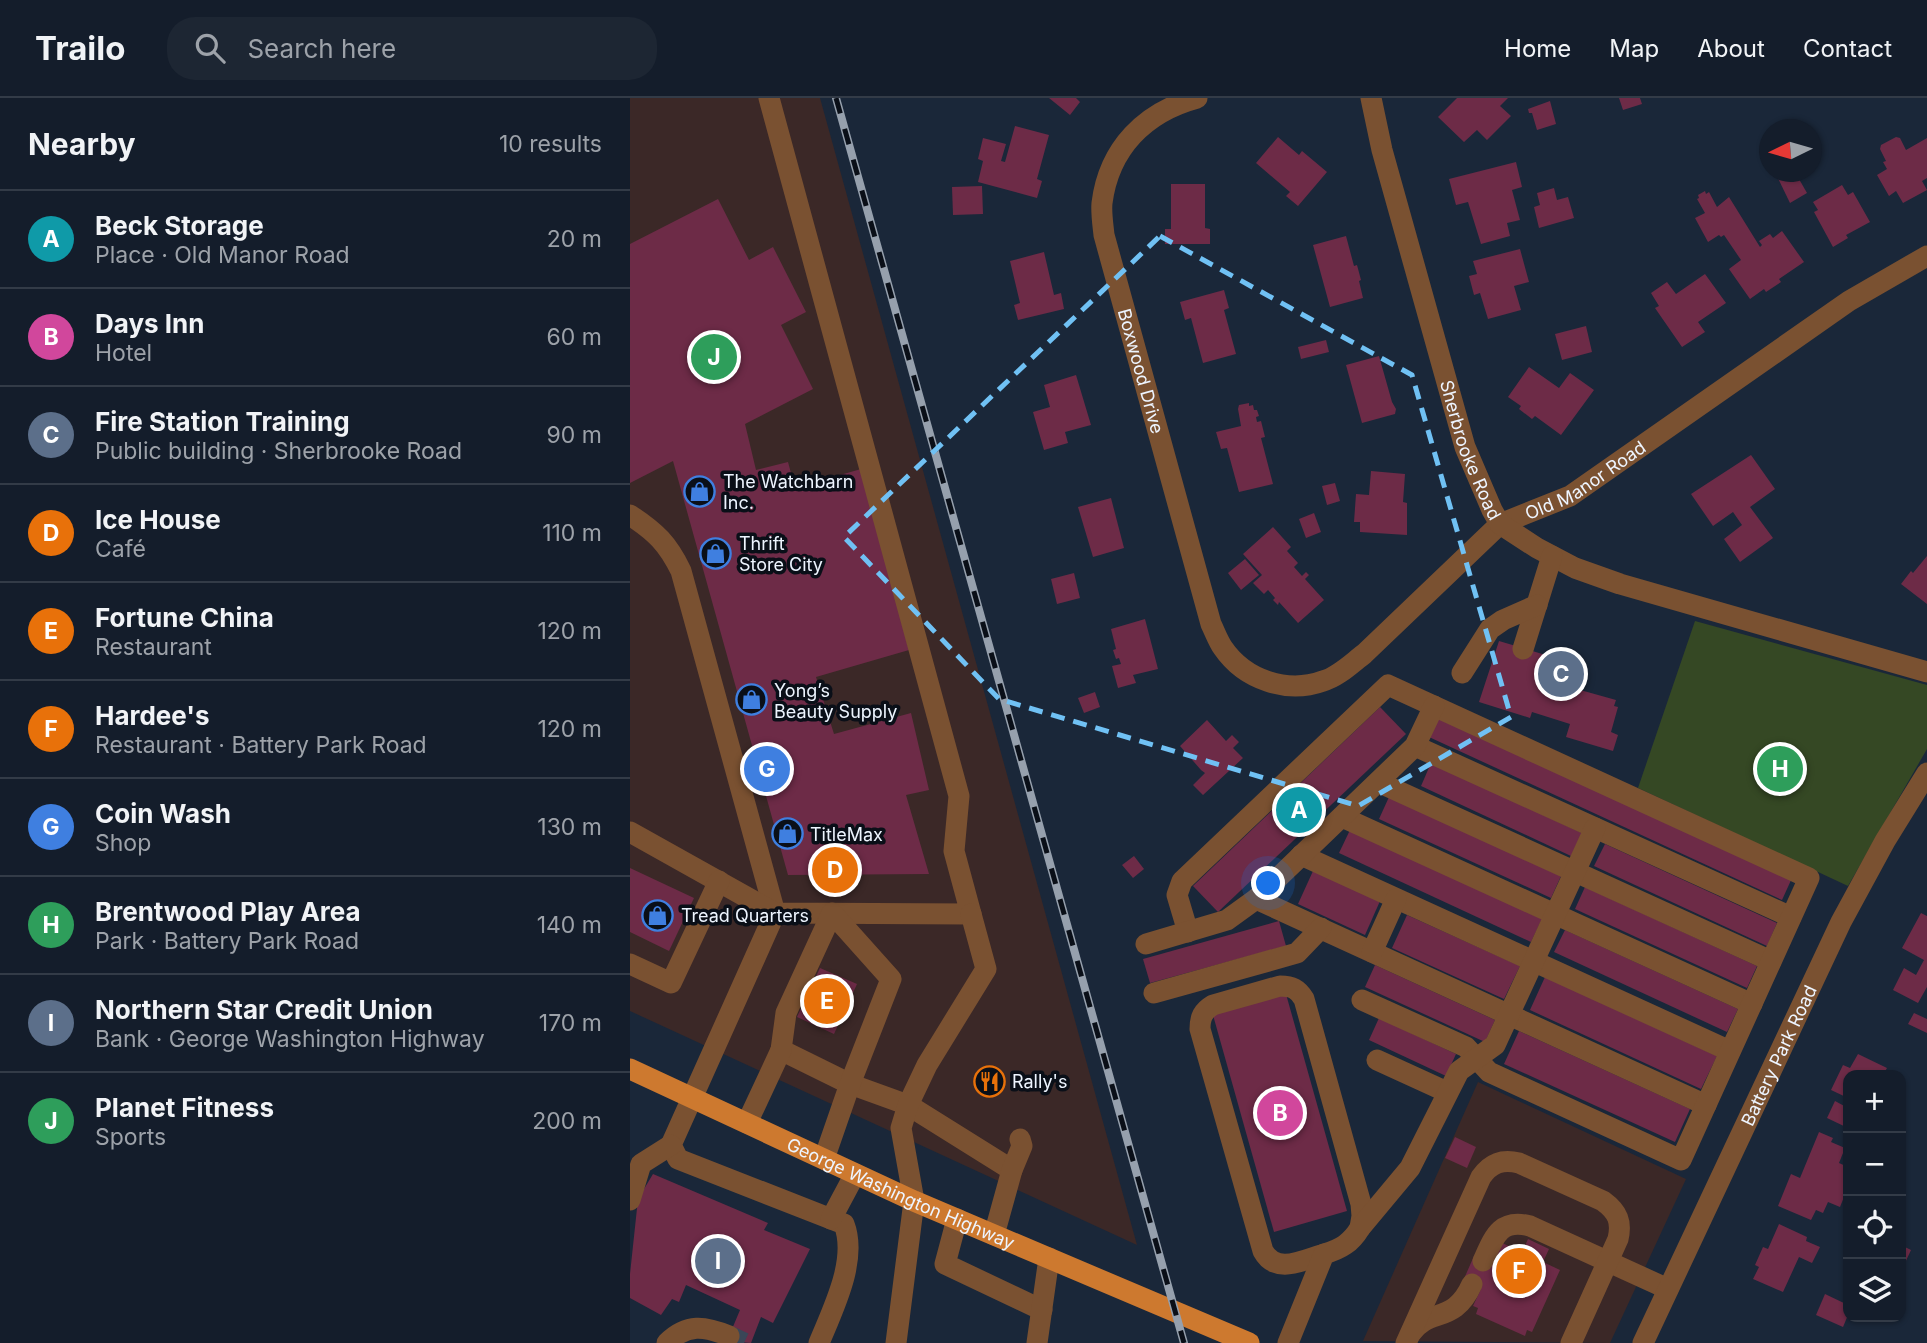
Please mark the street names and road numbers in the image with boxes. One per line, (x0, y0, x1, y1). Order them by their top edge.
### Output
street label: Boxwood Drive (1114, 306, 1169, 436)
street label: Sherbrooke Road (1436, 378, 1506, 524)
street label: Old Manor Road (1522, 436, 1649, 524)
street label: Battery Park Road (1736, 982, 1820, 1129)
street label: George Washington Highway (784, 1133, 1018, 1253)

